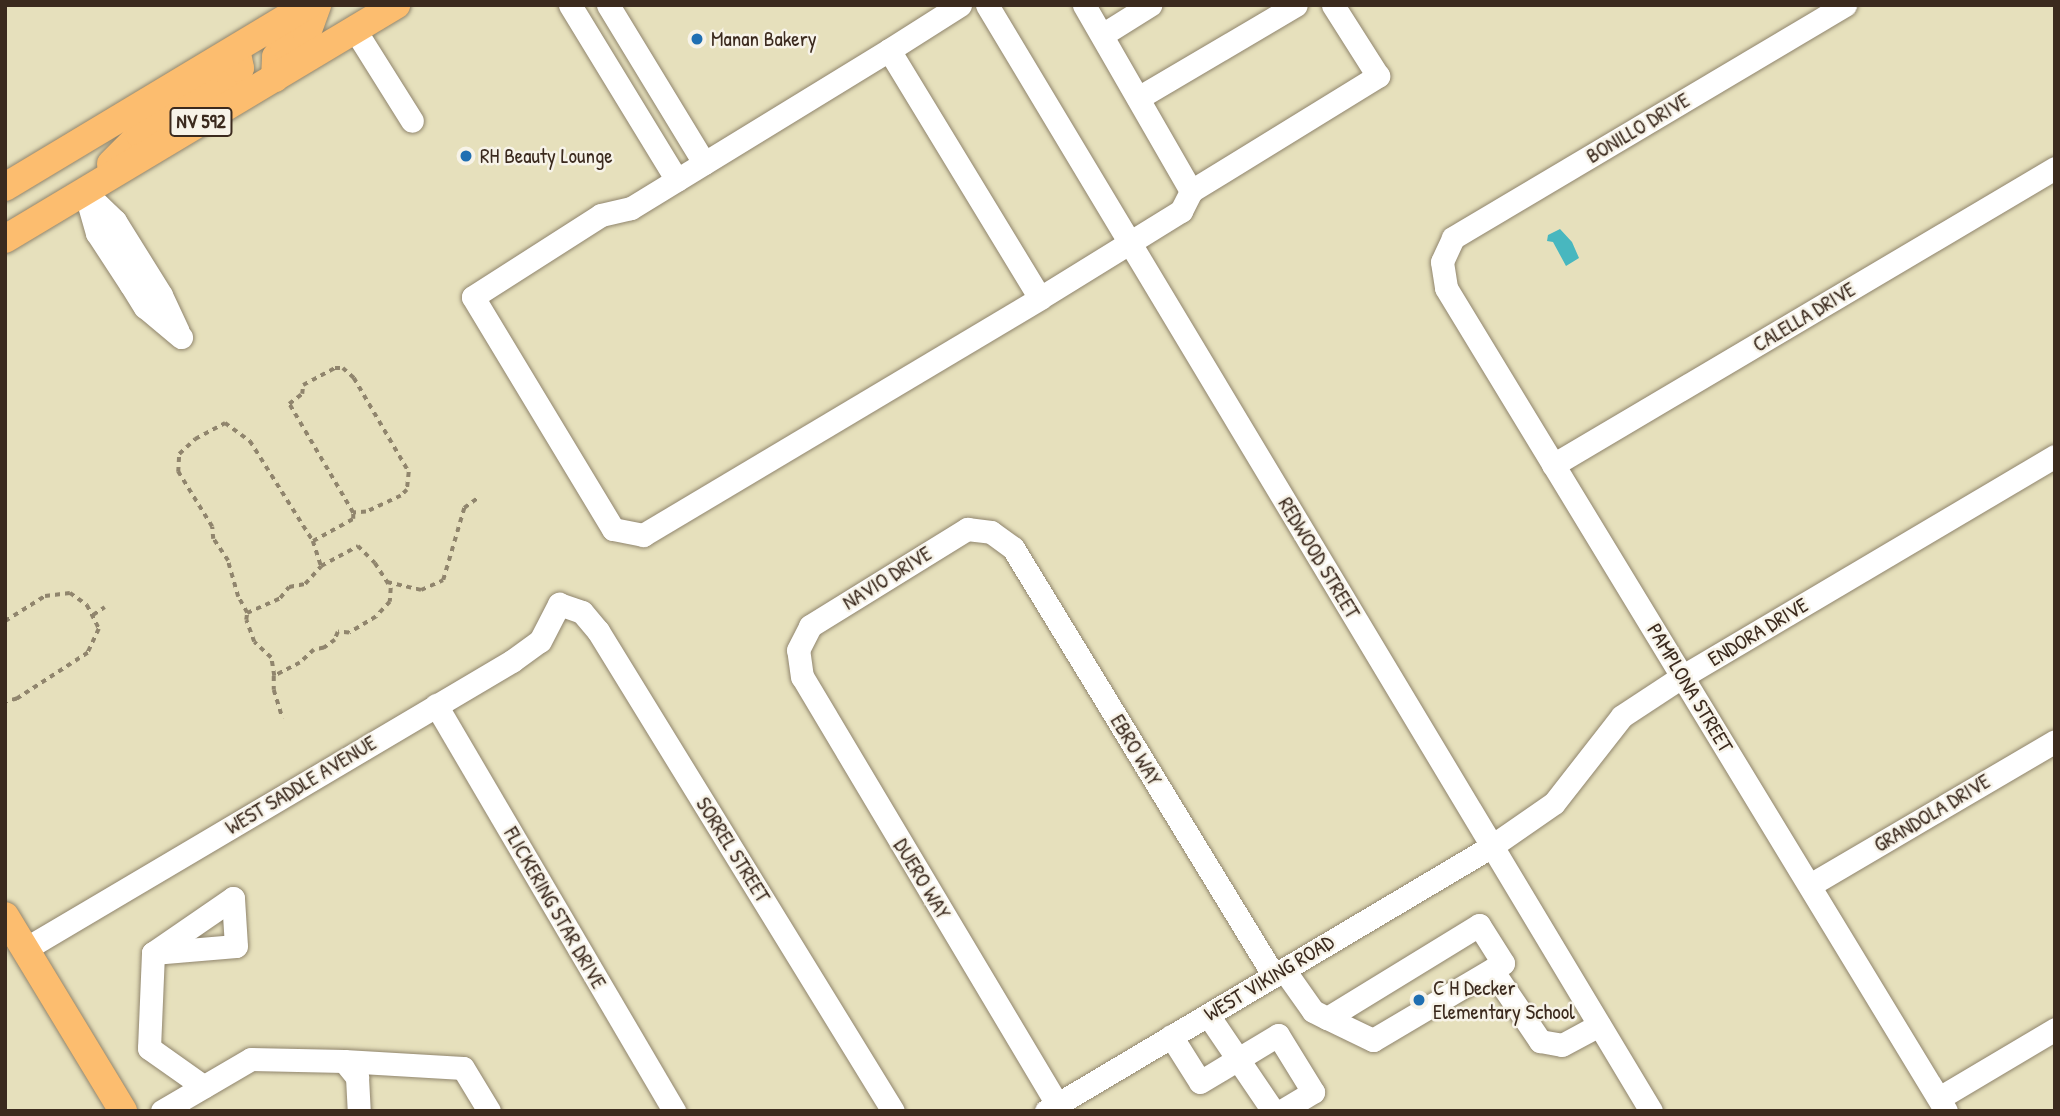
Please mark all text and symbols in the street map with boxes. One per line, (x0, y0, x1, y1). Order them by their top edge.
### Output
place label: Manan Bakery (711, 26, 817, 52)
marker: Manan Bakery (689, 31, 705, 47)
street label: BONILLO DRIVE (1582, 87, 1694, 169)
road number: NV 592 (168, 106, 234, 138)
place label: RH Beauty Lounge (480, 143, 613, 169)
marker: RH Beauty Lounge (458, 148, 474, 164)
street label: CALELLA DRIVE (1748, 277, 1860, 357)
street label: REDWOOD STREET (1273, 493, 1365, 623)
street label: NAVIO DRIVE (838, 541, 936, 615)
street label: ENDORA DRIVE (1703, 592, 1813, 672)
street label: PAMPLONA STREET (1642, 619, 1738, 757)
street label: EBRO WAY (1105, 710, 1167, 790)
street label: WEST SADDLE AVENUE (221, 730, 381, 840)
street label: GRANDOLA DRIVE (1869, 768, 1995, 858)
street label: SORREL STREET (691, 793, 775, 907)
street label: FLICKERING STAR DRIVE (498, 823, 612, 993)
street label: DUERO WAY (888, 834, 956, 924)
street label: WEST VIKING ROAD (1200, 929, 1338, 1027)
place label: C H Decker Elementary School (1433, 975, 1575, 1025)
marker: C H Decker Elementary School (1411, 992, 1427, 1008)

